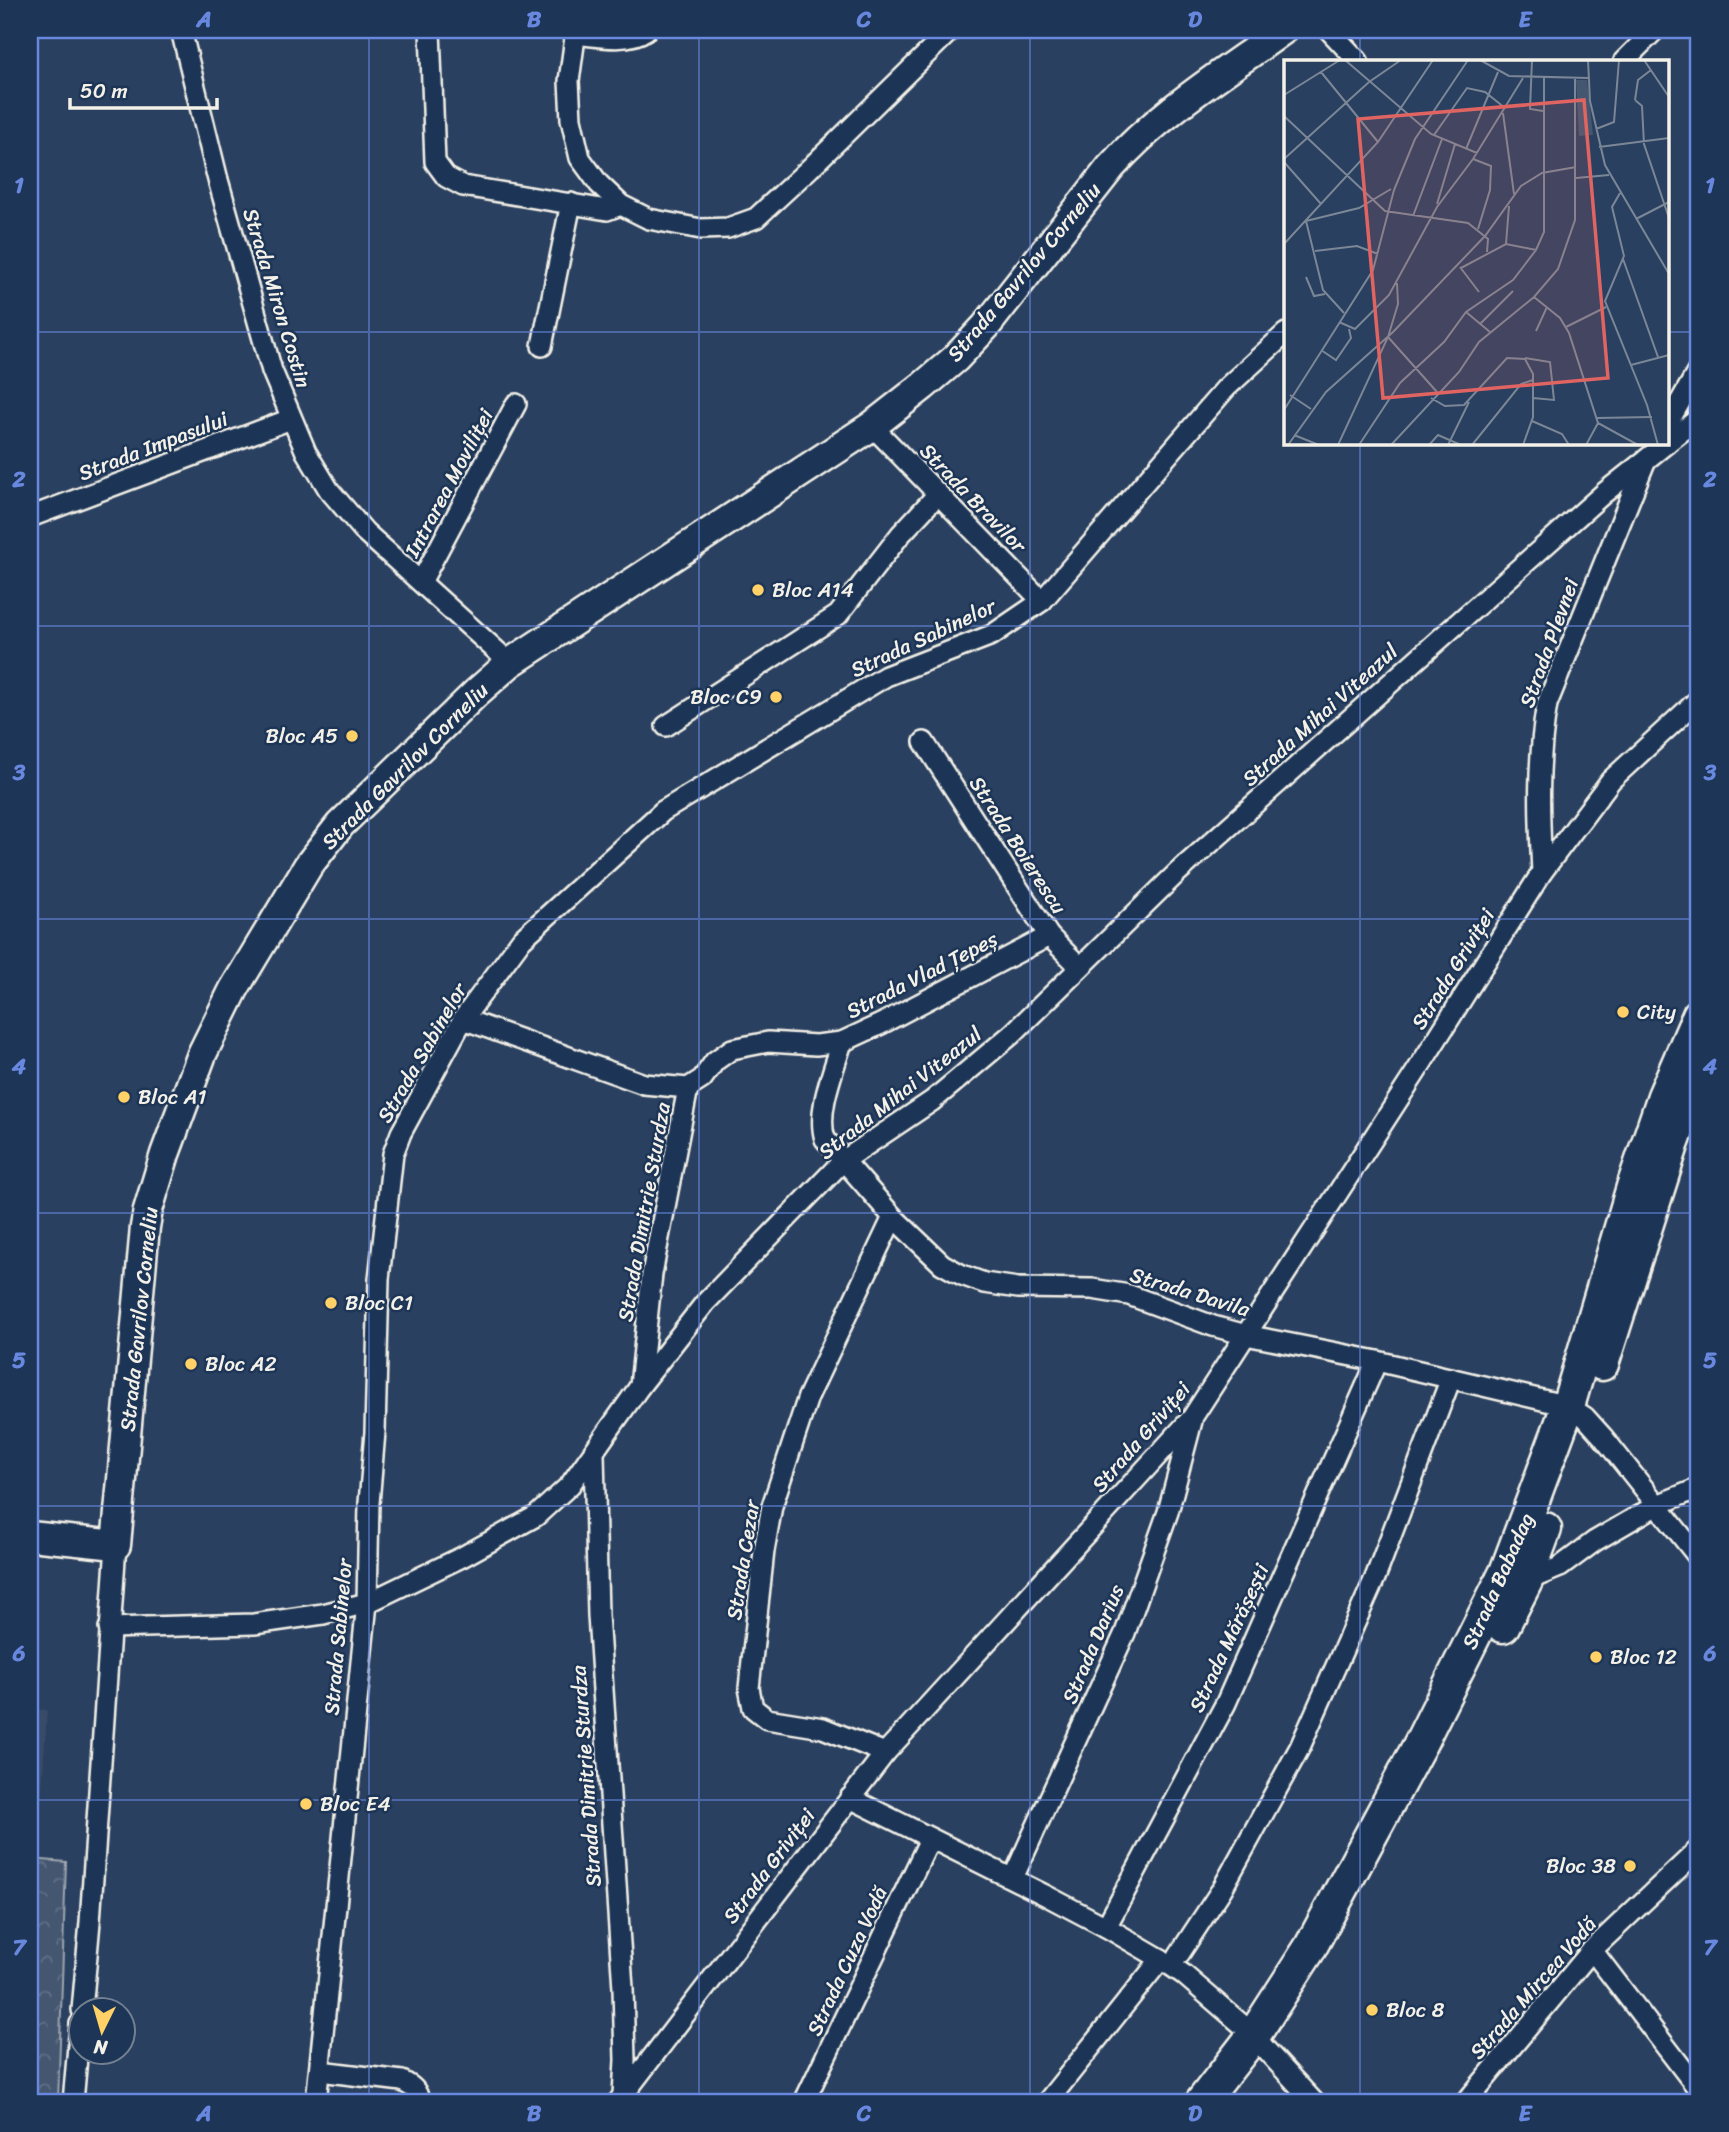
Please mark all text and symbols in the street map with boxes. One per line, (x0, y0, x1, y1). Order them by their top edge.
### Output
text: A (195, 0, 212, 40)
text: B (527, 0, 542, 40)
text: C (856, 0, 872, 40)
text: D (1188, 0, 1203, 40)
text: E (1519, 0, 1534, 40)
inset map (1284, 60, 1670, 444)
scale bar (70, 66, 217, 110)
text: 50 m (80, 72, 128, 110)
text: 1 (14, 165, 24, 206)
text: 1 (1705, 165, 1715, 206)
street label: Strada Gavrilov Corneliu (937, 173, 1111, 371)
street label: Strada Miron Costin (232, 203, 322, 393)
street label: Strada Impasului (73, 400, 234, 492)
street label: Intrarea Moviliței (393, 400, 505, 565)
street label: Strada Bravilor (910, 434, 1037, 563)
text: 2 (11, 459, 26, 500)
text: 2 (1702, 459, 1717, 500)
place label: Bloc A14 (772, 571, 854, 609)
street label: Strada Plevnei (1508, 572, 1590, 713)
marker: Bloc A14 (750, 582, 766, 598)
street label: Strada Sabinelor (844, 587, 1003, 688)
street label: Strada Mihai Viteazul (1233, 633, 1408, 796)
street label: Strada Gavrilov Corneliu (312, 673, 498, 859)
place label: Bloc C9 (690, 678, 762, 716)
marker: Bloc C9 (768, 689, 784, 705)
place label: Bloc A5 (266, 717, 338, 755)
marker: Bloc A5 (344, 728, 360, 744)
text: 3 (12, 752, 26, 793)
text: 3 (1703, 752, 1717, 793)
street label: Strada Boierescu (959, 768, 1078, 923)
street label: Strada Griviței (1400, 900, 1506, 1037)
street label: Strada Vlad Țepeș (839, 920, 1005, 1030)
street label: Strada Sabinelor (366, 974, 478, 1130)
place label: City (1637, 993, 1676, 1031)
marker: City (1615, 1004, 1631, 1020)
street label: Strada Mihai Viteazul (809, 1016, 991, 1170)
text: 4 (11, 1046, 27, 1087)
text: 4 (1702, 1046, 1718, 1087)
place label: Bloc A1 (138, 1078, 207, 1116)
marker: Bloc A1 (116, 1089, 132, 1105)
street label: Strada Dimitrie Sturdza (606, 1099, 682, 1325)
street label: Strada Gavrilov Corneliu (108, 1205, 170, 1433)
street label: Strada Davila (1125, 1256, 1255, 1328)
place label: Bloc C1 (345, 1284, 413, 1322)
marker: Bloc C1 (323, 1295, 339, 1311)
text: 5 (12, 1340, 26, 1381)
text: 5 (1703, 1340, 1717, 1381)
place label: Bloc A2 (205, 1345, 277, 1383)
marker: Bloc A2 (183, 1356, 199, 1372)
street label: Strada Griviței (1082, 1372, 1201, 1501)
street label: Strada Cezar (715, 1496, 771, 1623)
street label: Strada Babadag (1451, 1506, 1545, 1656)
street label: Strada Sabinelor (312, 1556, 364, 1717)
street label: Strada Mărășești (1178, 1556, 1281, 1719)
street label: Strada Darius (1051, 1578, 1135, 1710)
text: 6 (11, 1633, 26, 1674)
text: 6 (1702, 1633, 1717, 1674)
place label: Bloc 12 (1610, 1638, 1677, 1676)
marker: Bloc 12 (1588, 1649, 1604, 1665)
street label: Strada Dimitrie Sturdza (559, 1664, 613, 1888)
place label: Bloc E4 (320, 1785, 391, 1823)
marker: Bloc E4 (298, 1796, 314, 1812)
street label: Strada Griviței (712, 1799, 826, 1932)
place label: Bloc 38 (1546, 1847, 1616, 1885)
marker: Bloc 38 (1622, 1858, 1638, 1874)
street label: Strada Cuza Vodă (796, 1878, 899, 2042)
street label: Strada Mircea Vodă (1460, 1906, 1607, 2068)
text: 7 (12, 1927, 27, 1968)
text: 7 (1703, 1927, 1718, 1968)
place label: Bloc 8 (1386, 1991, 1445, 2029)
north arrow (66, 1996, 136, 2066)
marker: Bloc 8 (1364, 2002, 1380, 2018)
text: N (92, 2030, 110, 2065)
text: A (195, 2093, 212, 2132)
text: B (527, 2093, 542, 2132)
text: C (856, 2093, 872, 2132)
text: D (1188, 2093, 1203, 2132)
text: E (1519, 2093, 1534, 2132)

